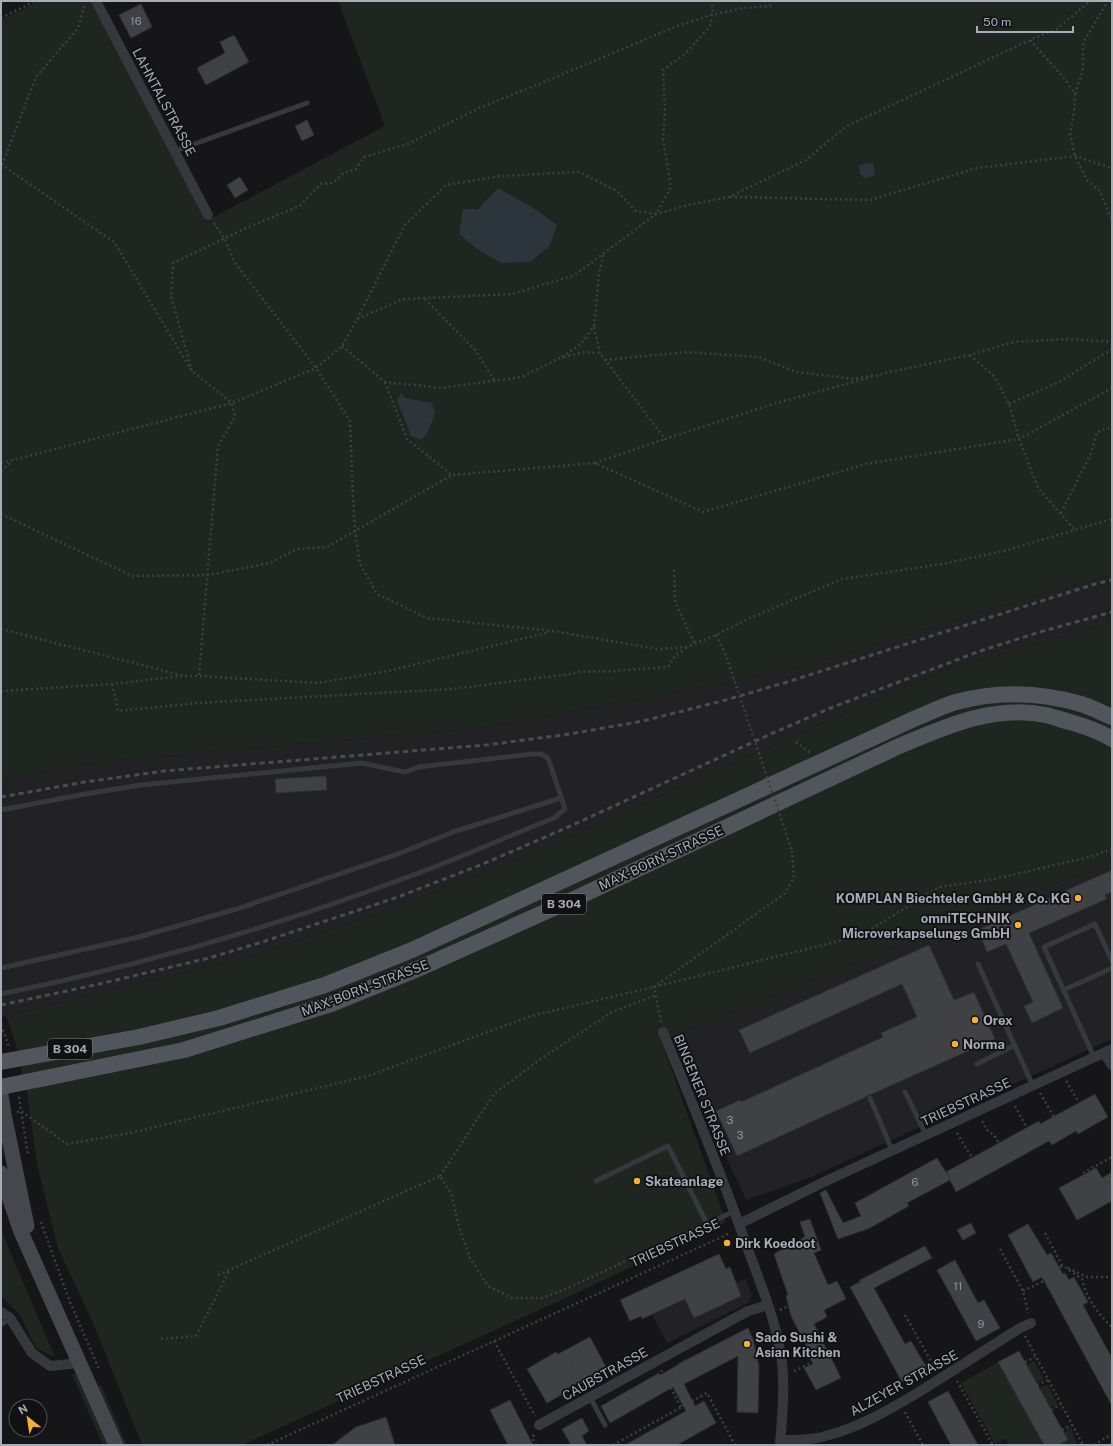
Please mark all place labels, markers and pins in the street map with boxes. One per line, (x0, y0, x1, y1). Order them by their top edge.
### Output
place label: KOMPLAN Biechteler GmbH & Co. KG (836, 891, 1070, 906)
marker: KOMPLAN Biechteler GmbH & Co. KG (1073, 893, 1083, 903)
place label: omniTECHNIK Microverkapselungs GmbH (842, 911, 1010, 941)
marker: omniTECHNIK Microverkapselungs GmbH (1013, 920, 1023, 930)
place label: Orex (983, 1013, 1013, 1028)
marker: Orex (970, 1015, 980, 1025)
place label: Norma (963, 1037, 1005, 1052)
marker: Norma (950, 1039, 960, 1049)
place label: Skateanlage (645, 1174, 723, 1189)
marker: Skateanlage (632, 1176, 642, 1186)
place label: Dirk Koedoot (735, 1236, 816, 1251)
marker: Dirk Koedoot (722, 1238, 732, 1248)
place label: Sado Sushi & Asian Kitchen (755, 1330, 841, 1360)
marker: Sado Sushi & Asian Kitchen (742, 1339, 752, 1349)

